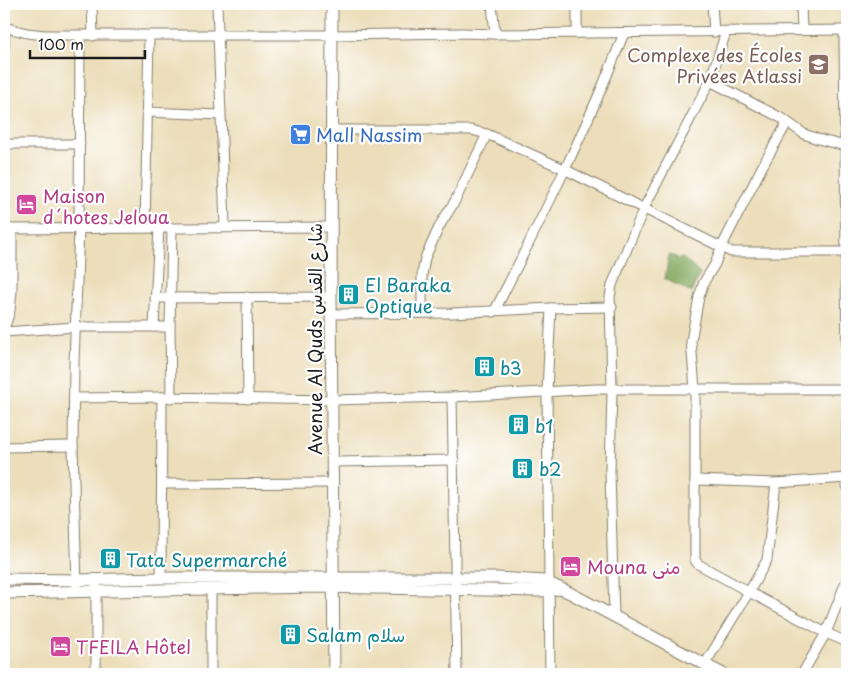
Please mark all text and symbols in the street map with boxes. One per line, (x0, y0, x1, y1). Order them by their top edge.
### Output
scale bar (30, 28, 145, 60)
text: 100 m (38, 32, 84, 55)
place label: Complexe des Écoles Privées Atlassi (627, 41, 802, 89)
school or university icon: Complexe des Écoles Privées Atlassi (806, 52, 830, 76)
place label: Mall Nassim (316, 121, 423, 148)
supermarket icon: Mall Nassim (288, 122, 312, 146)
place label: Maison d´hotes Jeloua (43, 182, 170, 230)
hotel icon: Maison d´hotes Jeloua (15, 193, 39, 217)
street label: Avenue Al Quds شارع القدس (301, 223, 328, 455)
place label: El Baraka Optique (365, 271, 452, 319)
building icon: El Baraka Optique (337, 282, 361, 306)
place label: b3 (500, 354, 522, 381)
building icon: b3 (472, 355, 496, 379)
place label: b1 (535, 412, 553, 439)
building icon: b1 (507, 413, 531, 437)
place label: b2 (539, 455, 562, 482)
building icon: b2 (511, 456, 535, 480)
place label: Tata Supermarché (126, 546, 287, 573)
building icon: Tata Supermarché (98, 547, 122, 571)
place label: Mouna منى (587, 553, 681, 580)
hotel icon: Mouna منى (559, 554, 583, 578)
place label: Salam سلام (306, 621, 405, 650)
building icon: Salam سلام (278, 622, 302, 646)
place label: TFEILA Hôtel (76, 633, 191, 660)
hotel icon: TFEILA Hôtel (48, 634, 72, 658)

